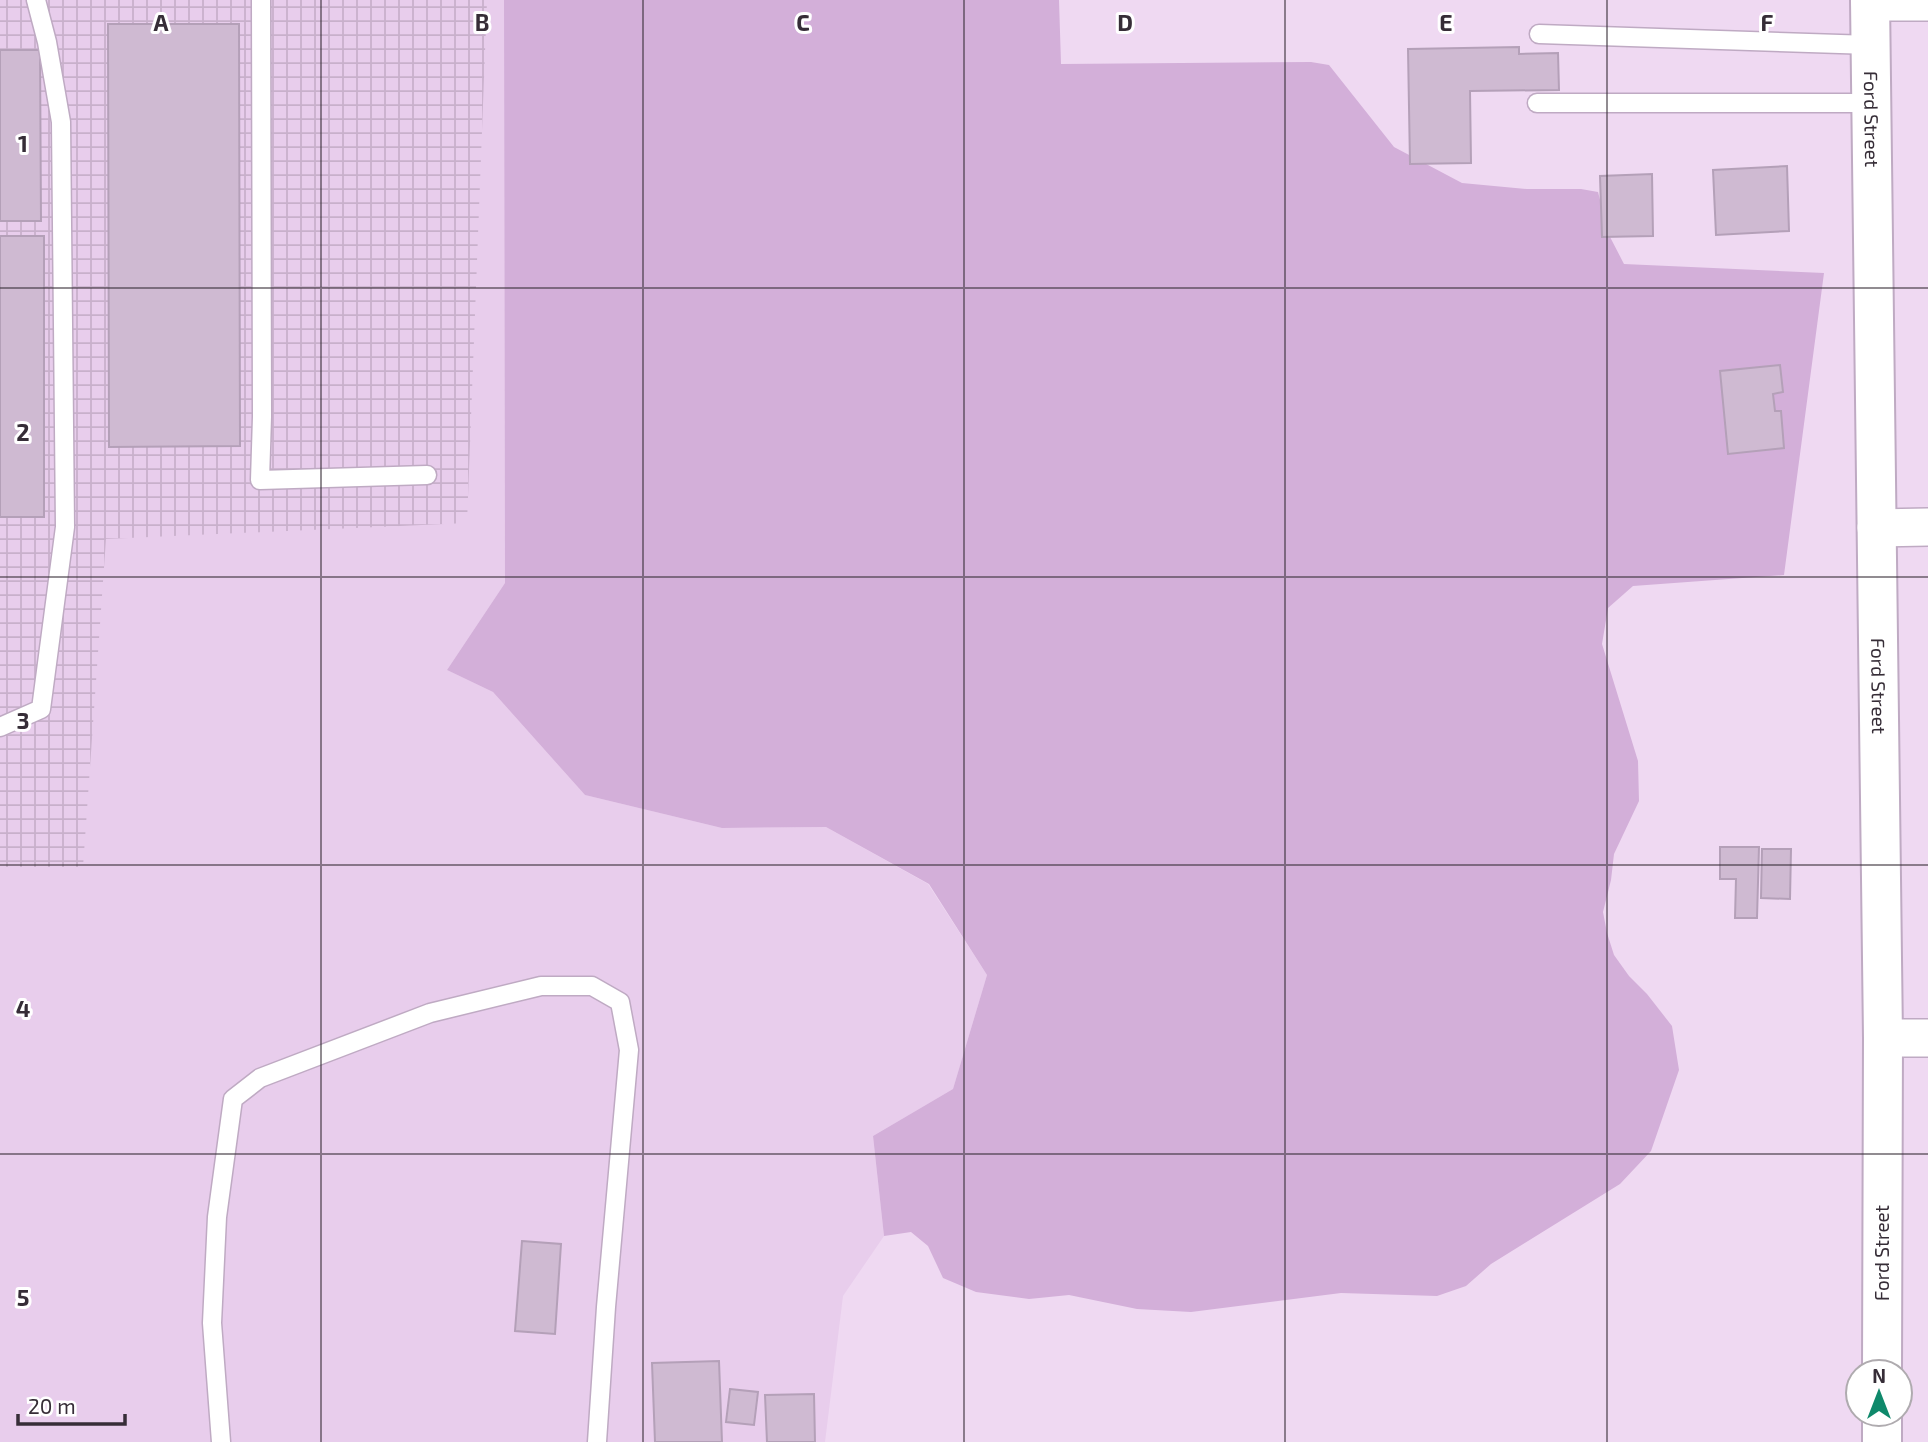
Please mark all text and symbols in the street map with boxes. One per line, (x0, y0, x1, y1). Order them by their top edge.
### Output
text: A (153, 8, 169, 36)
text: B (475, 8, 489, 36)
text: C (796, 8, 810, 36)
text: D (1117, 8, 1133, 36)
text: E (1439, 8, 1453, 36)
text: F (1761, 8, 1774, 36)
street label: Ford Street (1860, 71, 1884, 167)
text: 1 (18, 129, 28, 157)
text: 2 (16, 418, 30, 446)
street label: Ford Street (1867, 638, 1891, 734)
text: 3 (16, 706, 30, 734)
text: 4 (16, 994, 30, 1022)
street label: Ford Street (1870, 1205, 1893, 1301)
text: 5 (17, 1283, 29, 1311)
north arrow (1844, 1358, 1914, 1428)
text: N (1872, 1364, 1886, 1387)
scale bar (18, 1382, 124, 1426)
text: 20 m (28, 1393, 76, 1418)

